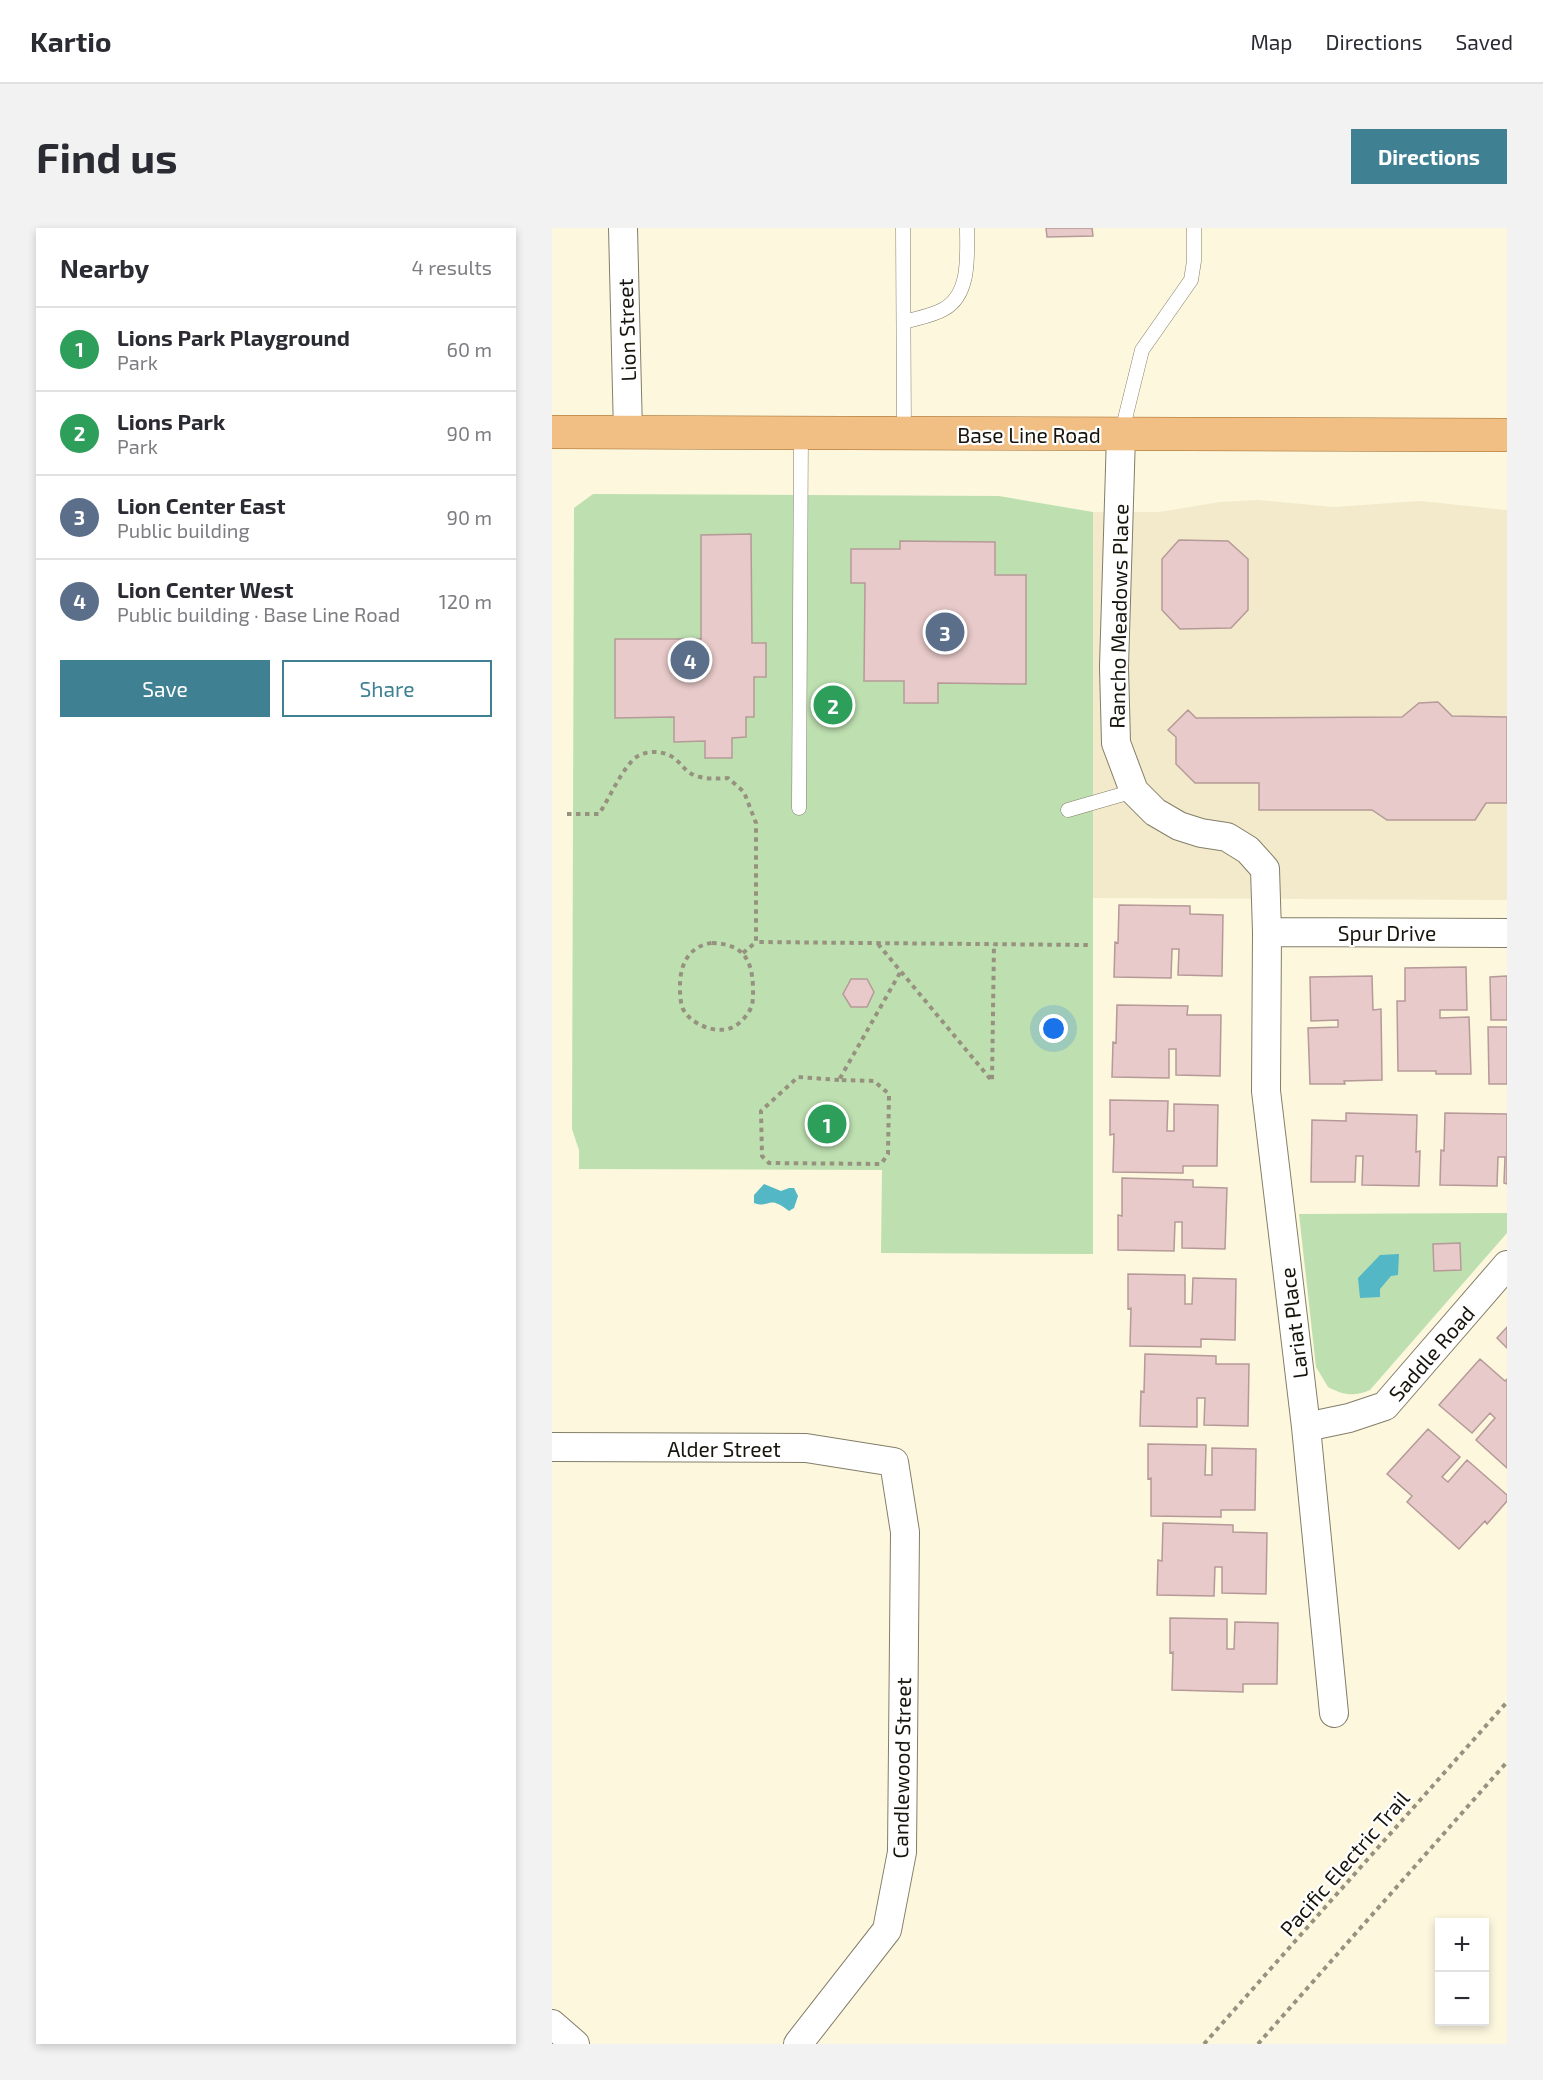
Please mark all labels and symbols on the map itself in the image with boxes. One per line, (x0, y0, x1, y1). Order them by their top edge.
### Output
street label: Lion Street (612, 278, 640, 382)
street label: Base Line Road (957, 422, 1101, 447)
street label: Rancho Meadows Place (1104, 503, 1132, 729)
pin: 3 (926, 610, 964, 654)
pin: 4 (670, 638, 710, 682)
pin: 2 (814, 682, 852, 728)
street label: Spur Drive (1338, 920, 1436, 945)
your location (1039, 1014, 1068, 1043)
pin: 1 (808, 1102, 846, 1146)
street label: Lariat Place (1274, 1266, 1312, 1380)
street label: Saddle Road (1383, 1300, 1479, 1406)
street label: Alder Street (667, 1436, 781, 1461)
street label: Candlewood Street (887, 1677, 915, 1859)
street label: Pacific Electric Trail (1274, 1785, 1414, 1941)

